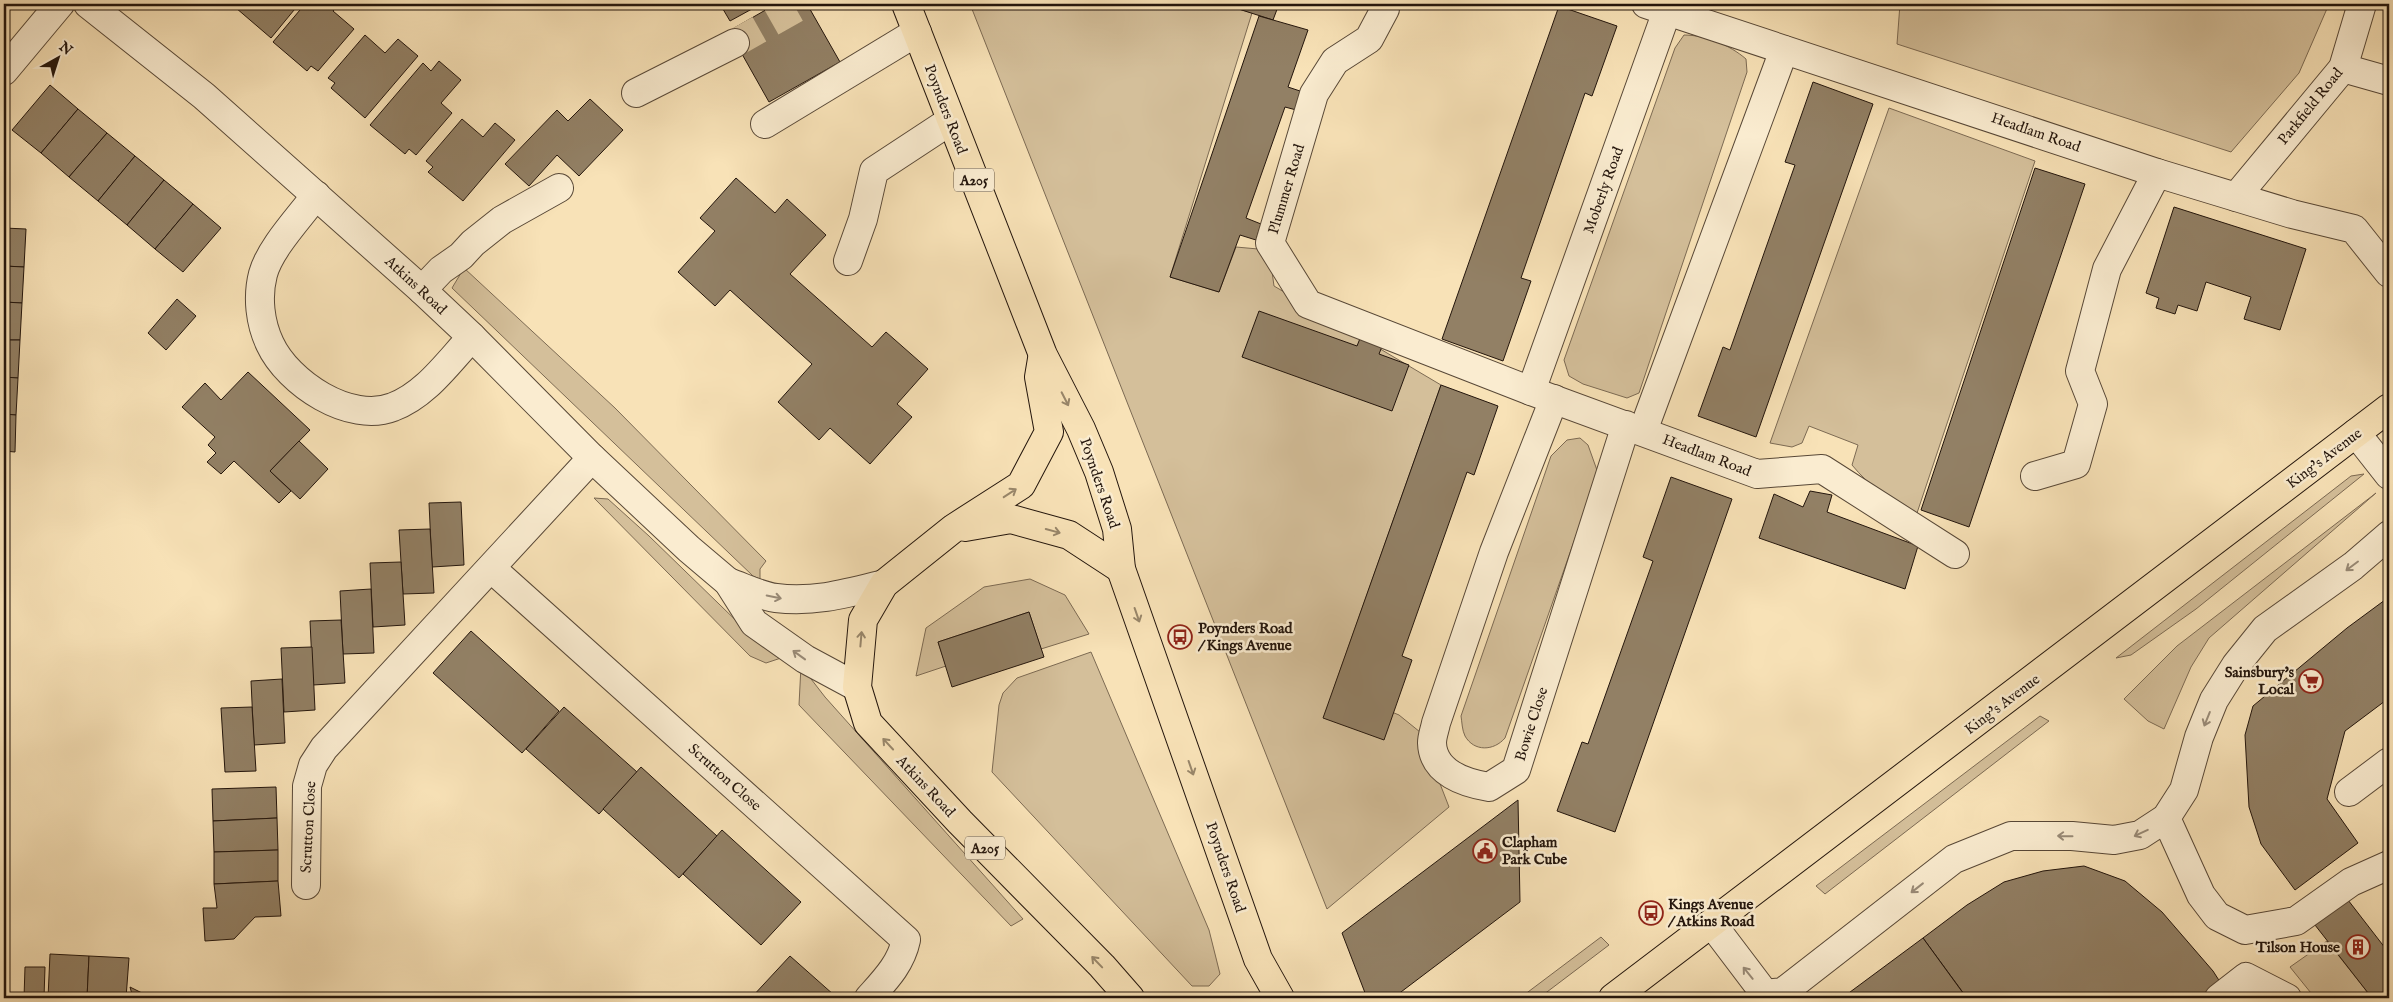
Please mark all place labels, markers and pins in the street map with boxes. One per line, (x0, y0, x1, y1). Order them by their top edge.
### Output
place label: Poynders Road / Kings Avenue (1197, 619, 1294, 655)
bus stop icon: Poynders Road / Kings Avenue (1167, 624, 1193, 650)
place label: Sainsbury's Local (2225, 663, 2295, 699)
supermarket icon: Sainsbury's Local (2298, 668, 2324, 694)
place label: Clapham Park Cube (1502, 833, 1567, 869)
public building icon: Clapham Park Cube (1472, 838, 1498, 864)
place label: Kings Avenue / Atkins Road (1667, 895, 1755, 931)
bus stop icon: Kings Avenue / Atkins Road (1638, 900, 1664, 926)
building icon: Tilson House (2345, 934, 2371, 960)
place label: Tilson House (2255, 938, 2340, 957)

